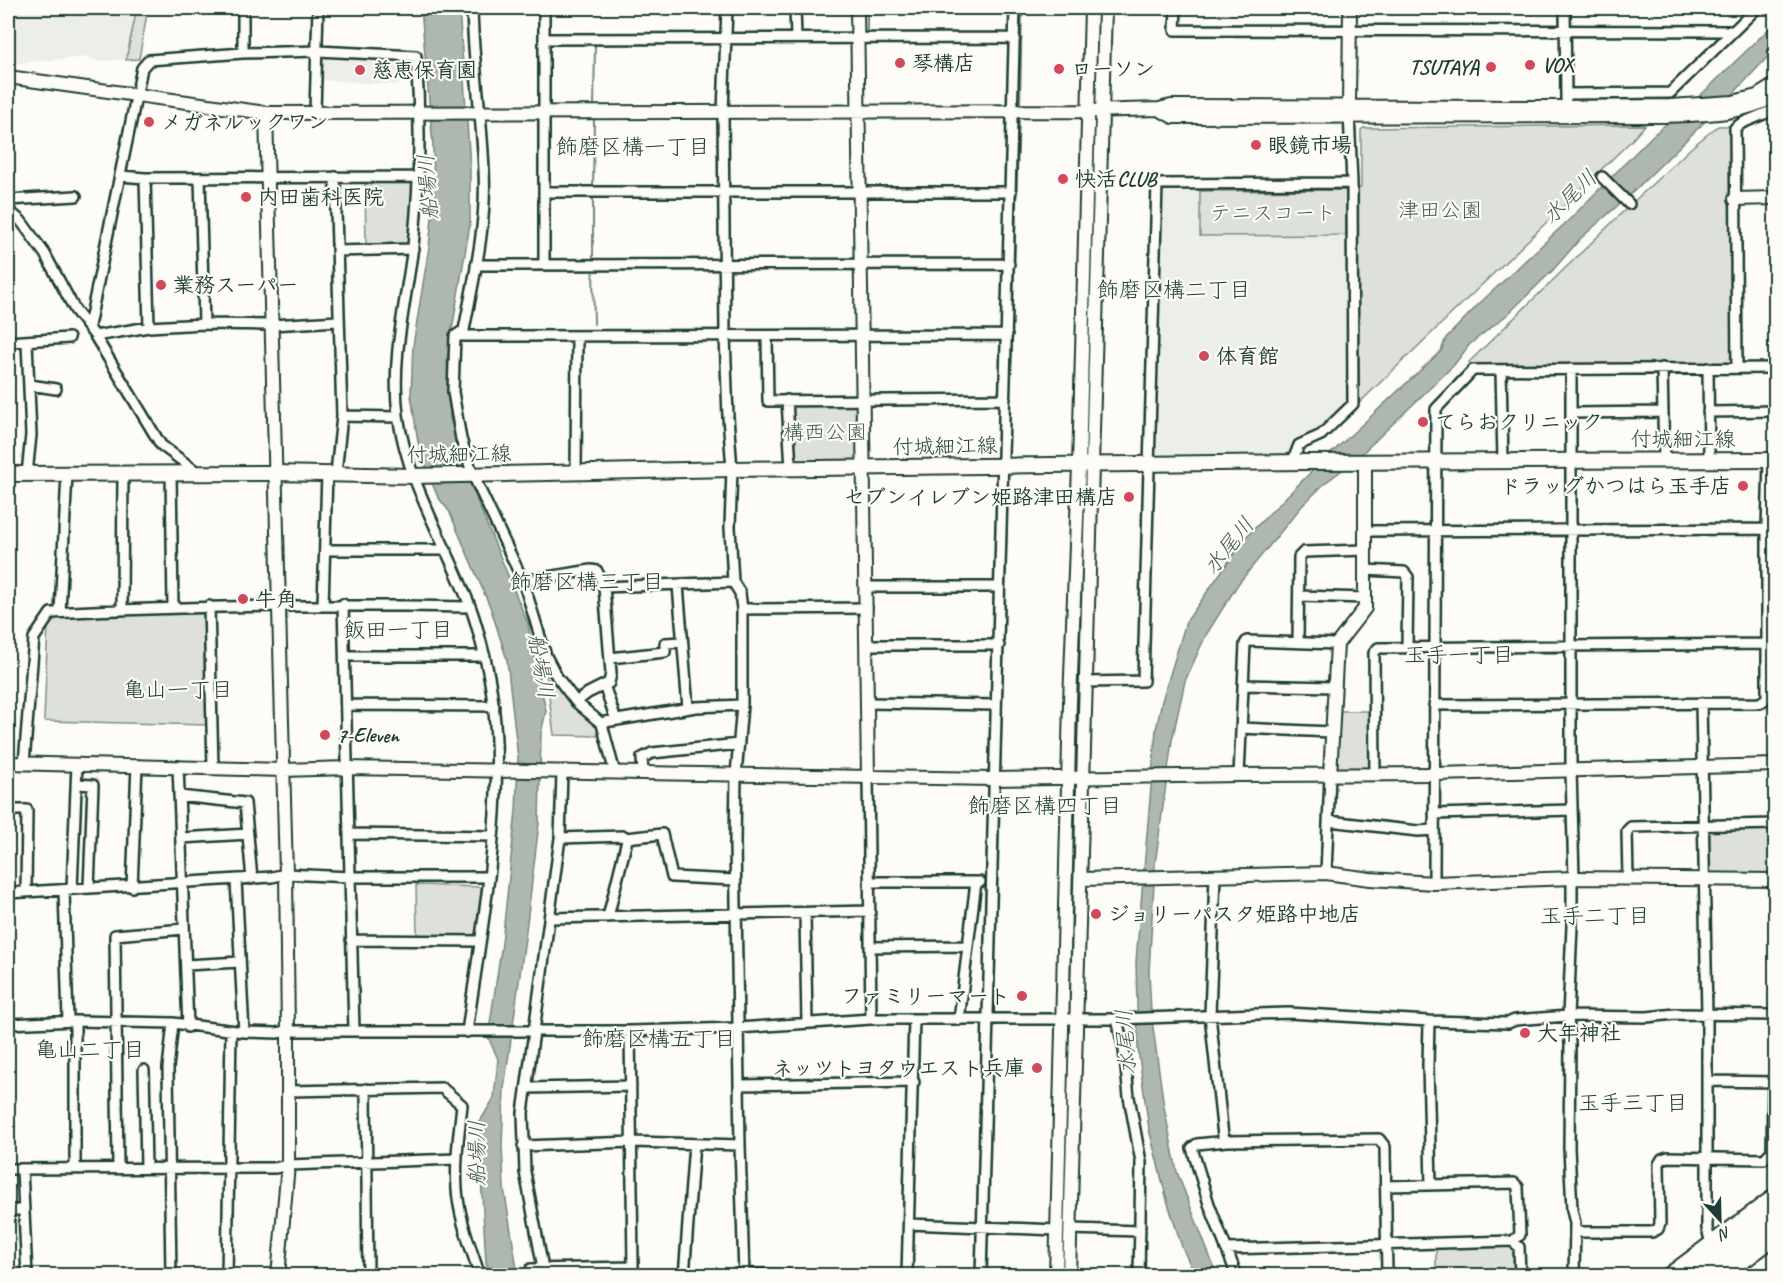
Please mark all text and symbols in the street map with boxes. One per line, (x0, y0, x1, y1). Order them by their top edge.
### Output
place label: 琴構店 (912, 50, 975, 76)
place label: VOX (1542, 52, 1576, 78)
place label: TSUTAYA (1409, 54, 1480, 80)
marker: 琴構店 (893, 56, 907, 70)
place label: ローソン (1071, 56, 1155, 82)
place label: 慈恵保育園 (372, 57, 477, 83)
marker: VOX (1523, 58, 1537, 72)
marker: TSUTAYA (1484, 60, 1498, 74)
marker: ローソン (1052, 62, 1066, 76)
marker: 慈恵保育園 (353, 63, 367, 77)
place label: メガネルックワン (161, 109, 329, 135)
marker: メガネルックワン (142, 115, 156, 129)
place label: 眼鏡市場 (1268, 132, 1352, 158)
district label: 飾磨区構一丁目 (556, 133, 710, 161)
marker: 眼鏡市場 (1249, 138, 1263, 152)
water label: 船場川 (412, 153, 444, 221)
water label: 水尾川 (1537, 164, 1603, 230)
place label: 快活CLUB (1075, 166, 1158, 192)
marker: 快活CLUB (1056, 172, 1070, 186)
place label: 内田歯科医院 (258, 184, 384, 210)
marker: 内田歯科医院 (239, 190, 253, 204)
park label: 津田公園 (1398, 197, 1482, 223)
park label: テニスコート (1210, 200, 1336, 226)
place label: 業務スーパー (173, 272, 298, 298)
district label: 飾磨区構二丁目 (1097, 276, 1251, 304)
marker: 業務スーパー (154, 278, 168, 292)
place label: 体育館 (1216, 343, 1279, 369)
marker: 体育館 (1197, 349, 1211, 363)
place label: てらおクリニック (1435, 409, 1603, 435)
marker: てらおクリニック (1416, 415, 1430, 429)
park label: 構西公園 (783, 419, 867, 445)
street label: 付城細江線 (1631, 426, 1736, 452)
street label: 付城細江線 (892, 432, 998, 460)
street label: 付城細江線 (406, 440, 512, 468)
place label: ドラッグかつはら玉手店 (1500, 473, 1731, 499)
marker: ドラッグかつはら玉手店 (1736, 479, 1750, 493)
place label: セブンイレブン姫路津田構店 (844, 484, 1117, 510)
marker: セブンイレブン姫路津田構店 (1122, 490, 1136, 504)
water label: 水尾川 (1197, 512, 1261, 580)
district label: 飾磨区構三丁目 (510, 568, 664, 596)
place label: 牛角 (255, 586, 297, 612)
marker: 牛角 (236, 592, 250, 606)
district label: 飯田一丁目 (343, 616, 453, 644)
water label: 船場川 (521, 631, 561, 701)
district label: 玉手一丁目 (1404, 641, 1514, 669)
district label: 亀山一丁目 (123, 676, 233, 704)
place label: 7-Eleven (337, 722, 400, 748)
marker: 7-Eleven (318, 728, 332, 742)
district label: 飾磨区構四丁目 (968, 792, 1122, 820)
place label: ジョリーパスタ姫路中地店 (1108, 901, 1360, 927)
district label: 玉手二丁目 (1540, 902, 1650, 930)
marker: ジョリーパスタ姫路中地店 (1089, 907, 1103, 921)
place label: ファミリーマート (841, 983, 1010, 1009)
marker: ファミリーマート (1015, 989, 1029, 1003)
water label: 水尾川 (1110, 1008, 1142, 1076)
place label: 大年神社 (1537, 1020, 1621, 1046)
district label: 飾磨区構五丁目 (582, 1025, 736, 1053)
marker: 大年神社 (1518, 1026, 1532, 1040)
district label: 亀山二丁目 (35, 1036, 145, 1064)
place label: ネッツトヨタウエスト兵庫 (772, 1055, 1025, 1081)
marker: ネッツトヨタウエスト兵庫 (1030, 1061, 1044, 1075)
district label: 玉手三丁目 (1578, 1089, 1688, 1117)
water label: 船場川 (463, 1120, 491, 1186)
north arrow (1690, 1190, 1750, 1250)
text: N (1714, 1222, 1734, 1245)

